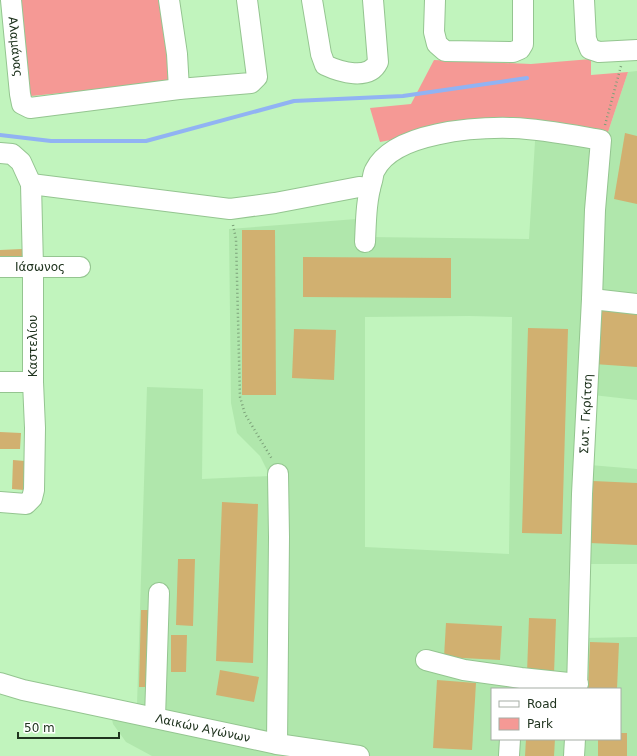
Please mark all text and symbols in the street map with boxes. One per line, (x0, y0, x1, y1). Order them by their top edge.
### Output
street label: Αλαμάνας (6, 16, 25, 78)
street label: Ιάσωνος (15, 260, 65, 274)
street label: Καστελίου (26, 315, 40, 377)
street label: Σωτ. Γκρίτση (577, 374, 595, 454)
legend (491, 688, 621, 740)
text: Road (527, 697, 557, 711)
street label: Λαικών Αγώνων (154, 711, 252, 745)
scale bar (18, 714, 119, 740)
text: Park (527, 717, 553, 731)
text: 50 m (24, 721, 55, 735)

